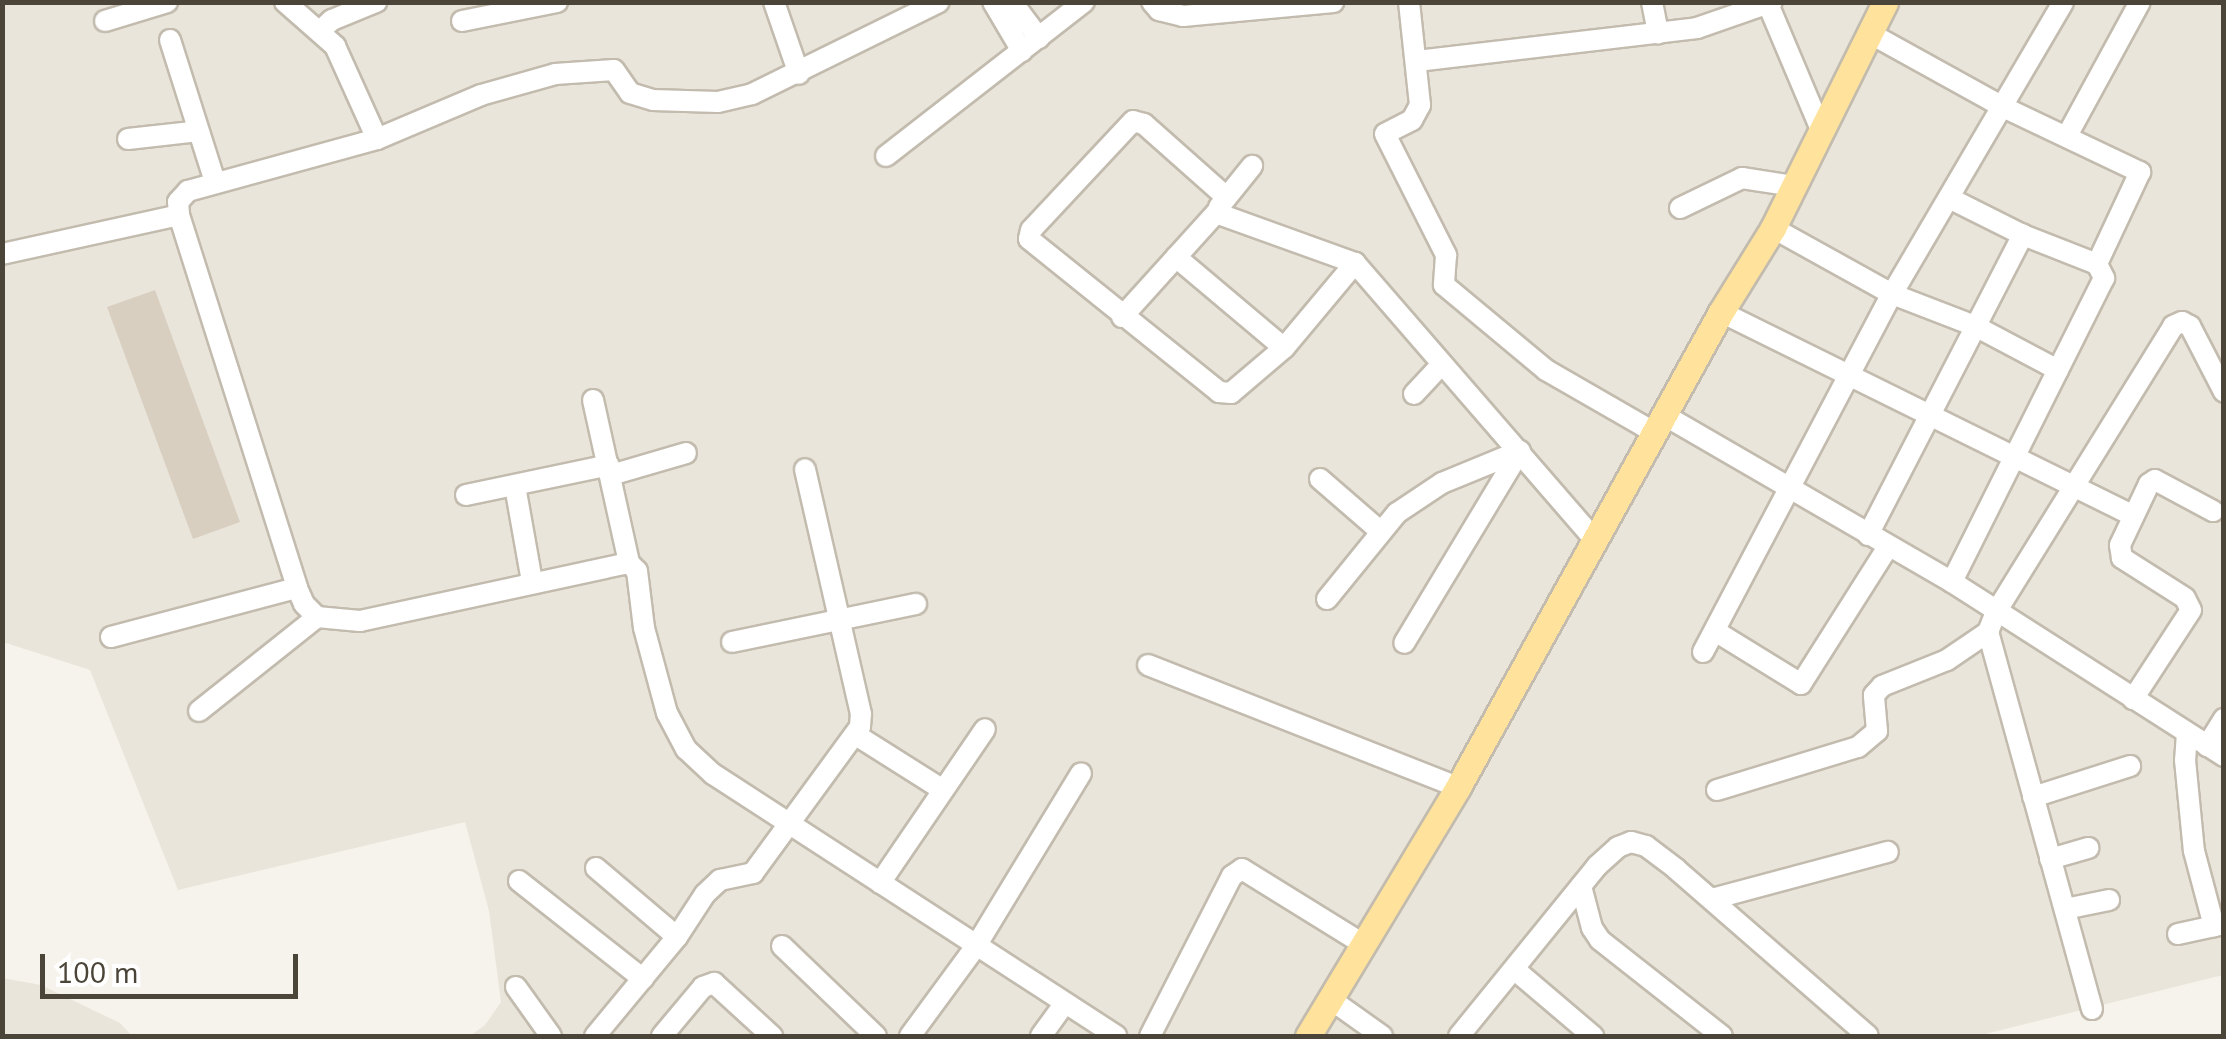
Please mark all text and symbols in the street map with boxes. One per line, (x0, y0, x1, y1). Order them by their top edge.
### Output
scale bar (45, 934, 302, 996)
text: 100 m (57, 952, 138, 991)

